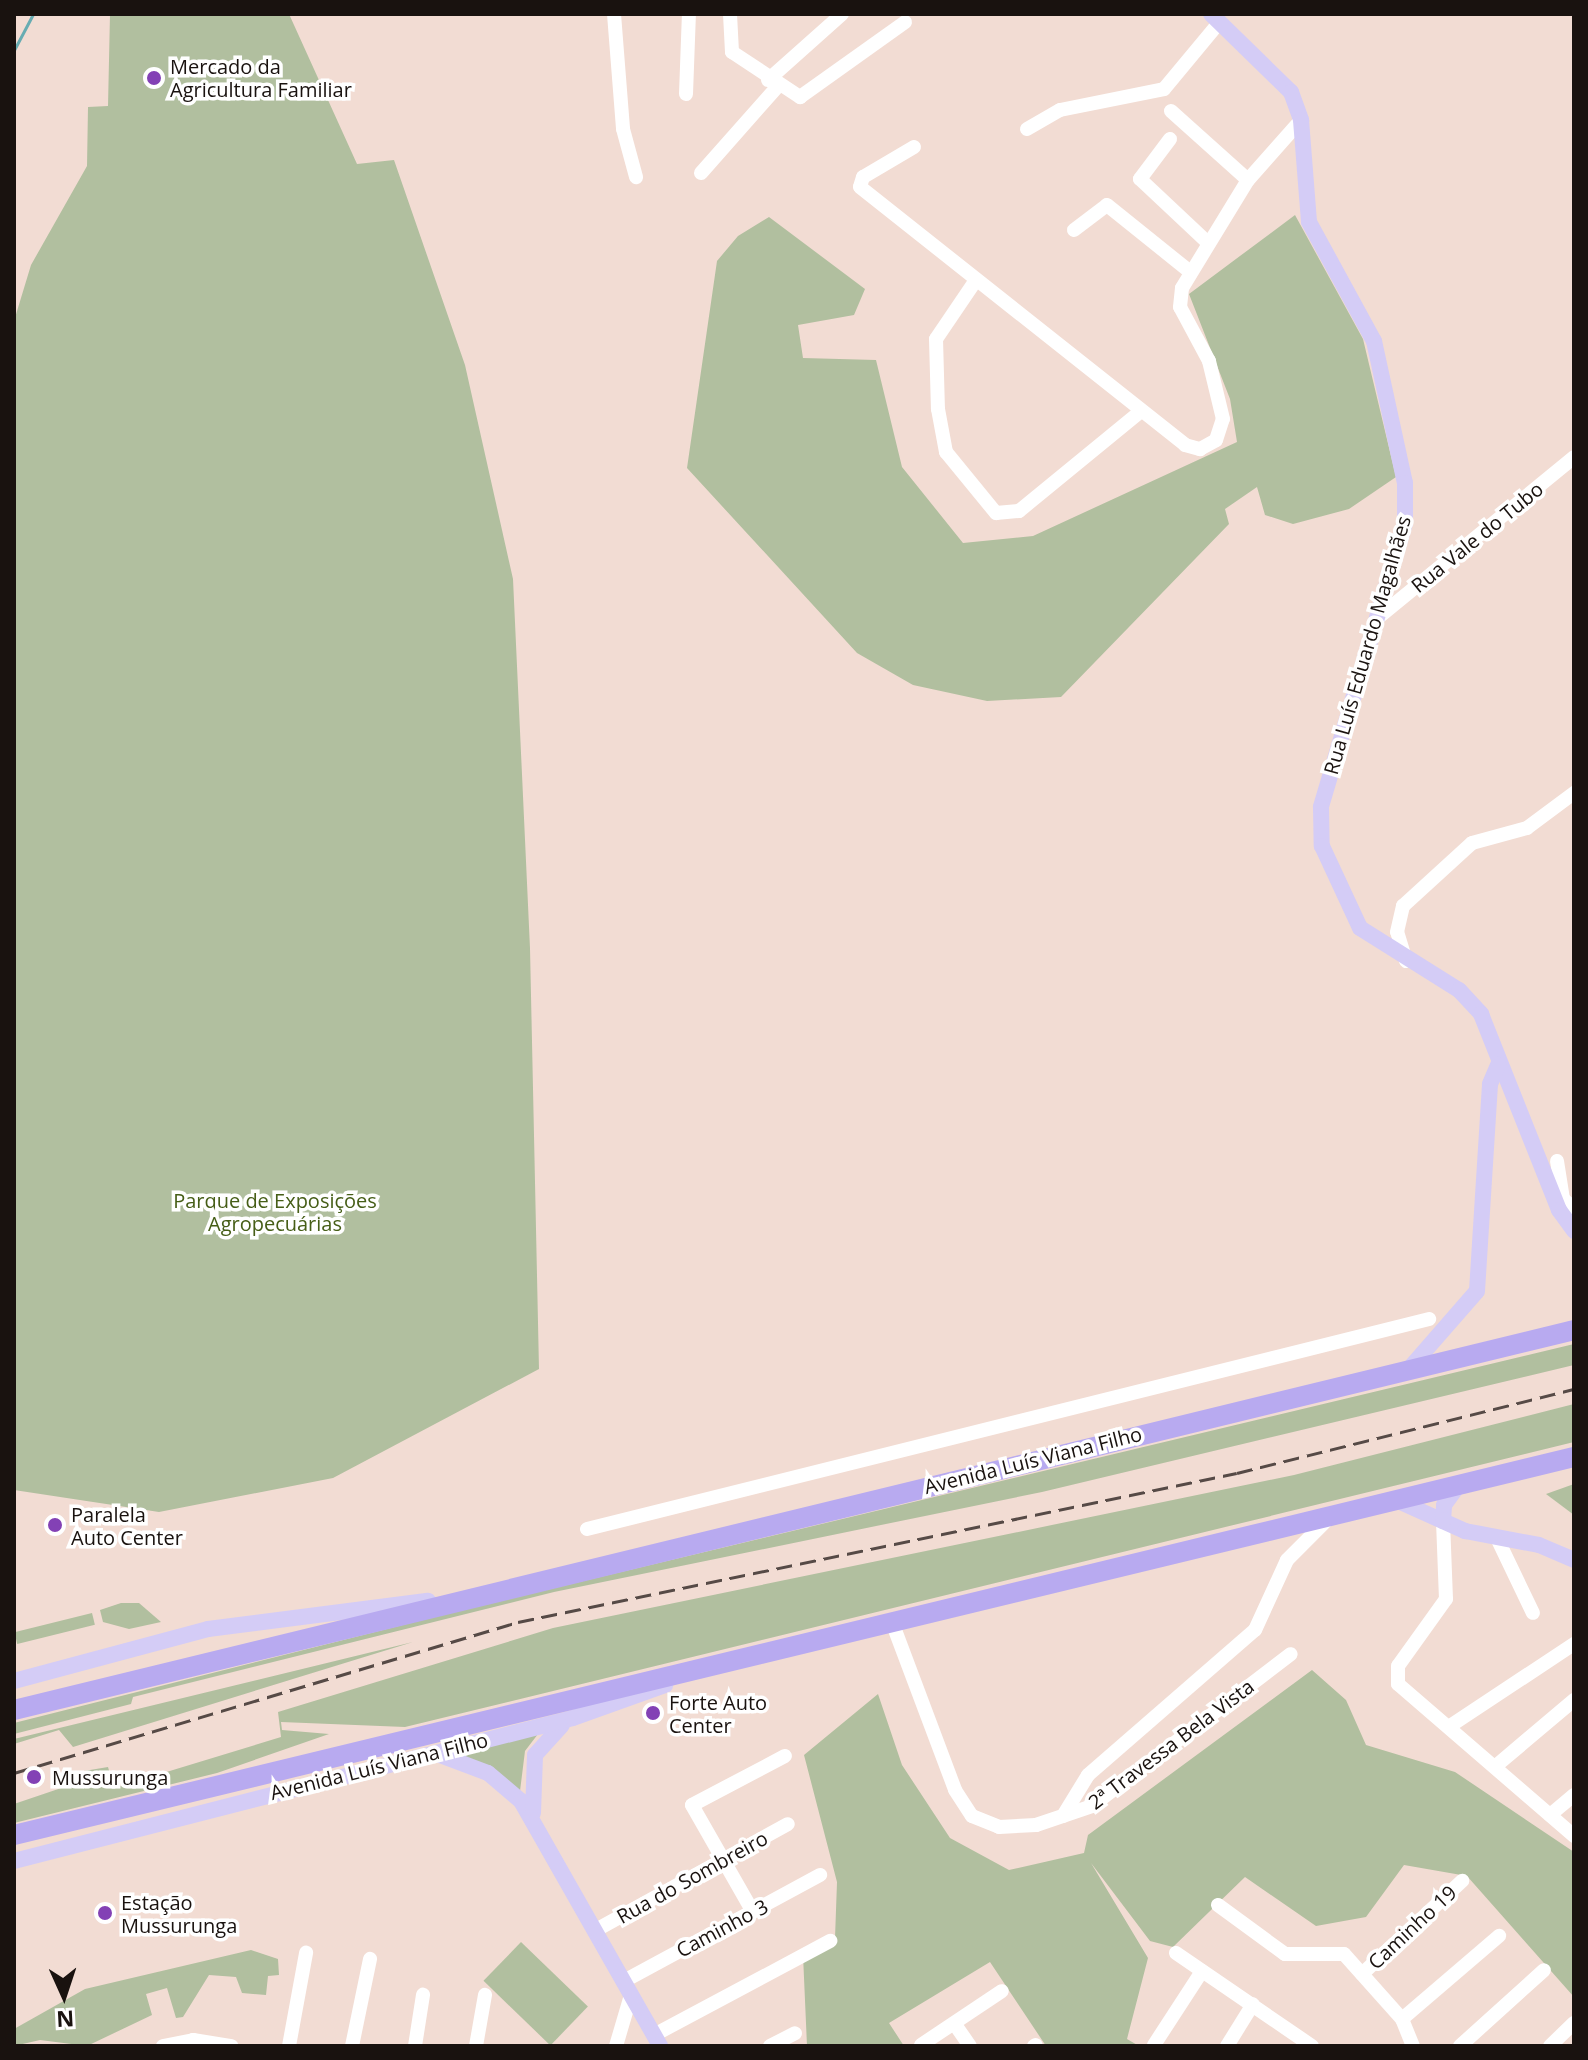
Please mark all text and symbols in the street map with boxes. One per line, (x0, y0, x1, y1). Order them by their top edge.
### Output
place label: Mercado da Agricultura Familiar (170, 54, 352, 101)
marker: Mercado da Agricultura Familiar (145, 69, 163, 87)
street label: Rua Vale do Tubo (1406, 477, 1548, 597)
street label: Rua Luís Eduardo Magalhães (1319, 513, 1415, 777)
park label: Parque de Exposições Agropecuárias (173, 1188, 377, 1235)
street label: Avenida Luís Viana Filho (922, 1421, 1144, 1499)
place label: Paralela Auto Center (71, 1502, 183, 1549)
marker: Paralela Auto Center (46, 1516, 64, 1534)
street label: 2ª Travessa Bela Vista (1084, 1674, 1258, 1814)
place label: Forte Auto Center (669, 1690, 767, 1737)
marker: Forte Auto Center (644, 1704, 662, 1722)
street label: Avenida Luís Viana Filho (268, 1727, 490, 1805)
place label: Mussurunga (52, 1765, 168, 1789)
marker: Mussurunga (23, 1766, 45, 1788)
street label: Rua do Sombreiro (612, 1826, 772, 1928)
street label: Caminho 19 (1363, 1880, 1461, 1974)
place label: Estação Mussurunga (121, 1890, 237, 1937)
street label: Caminho 3 (672, 1894, 772, 1962)
marker: Estação Mussurunga (96, 1904, 114, 1922)
north arrow (24, 1956, 104, 2036)
text: N (56, 2005, 75, 2035)

